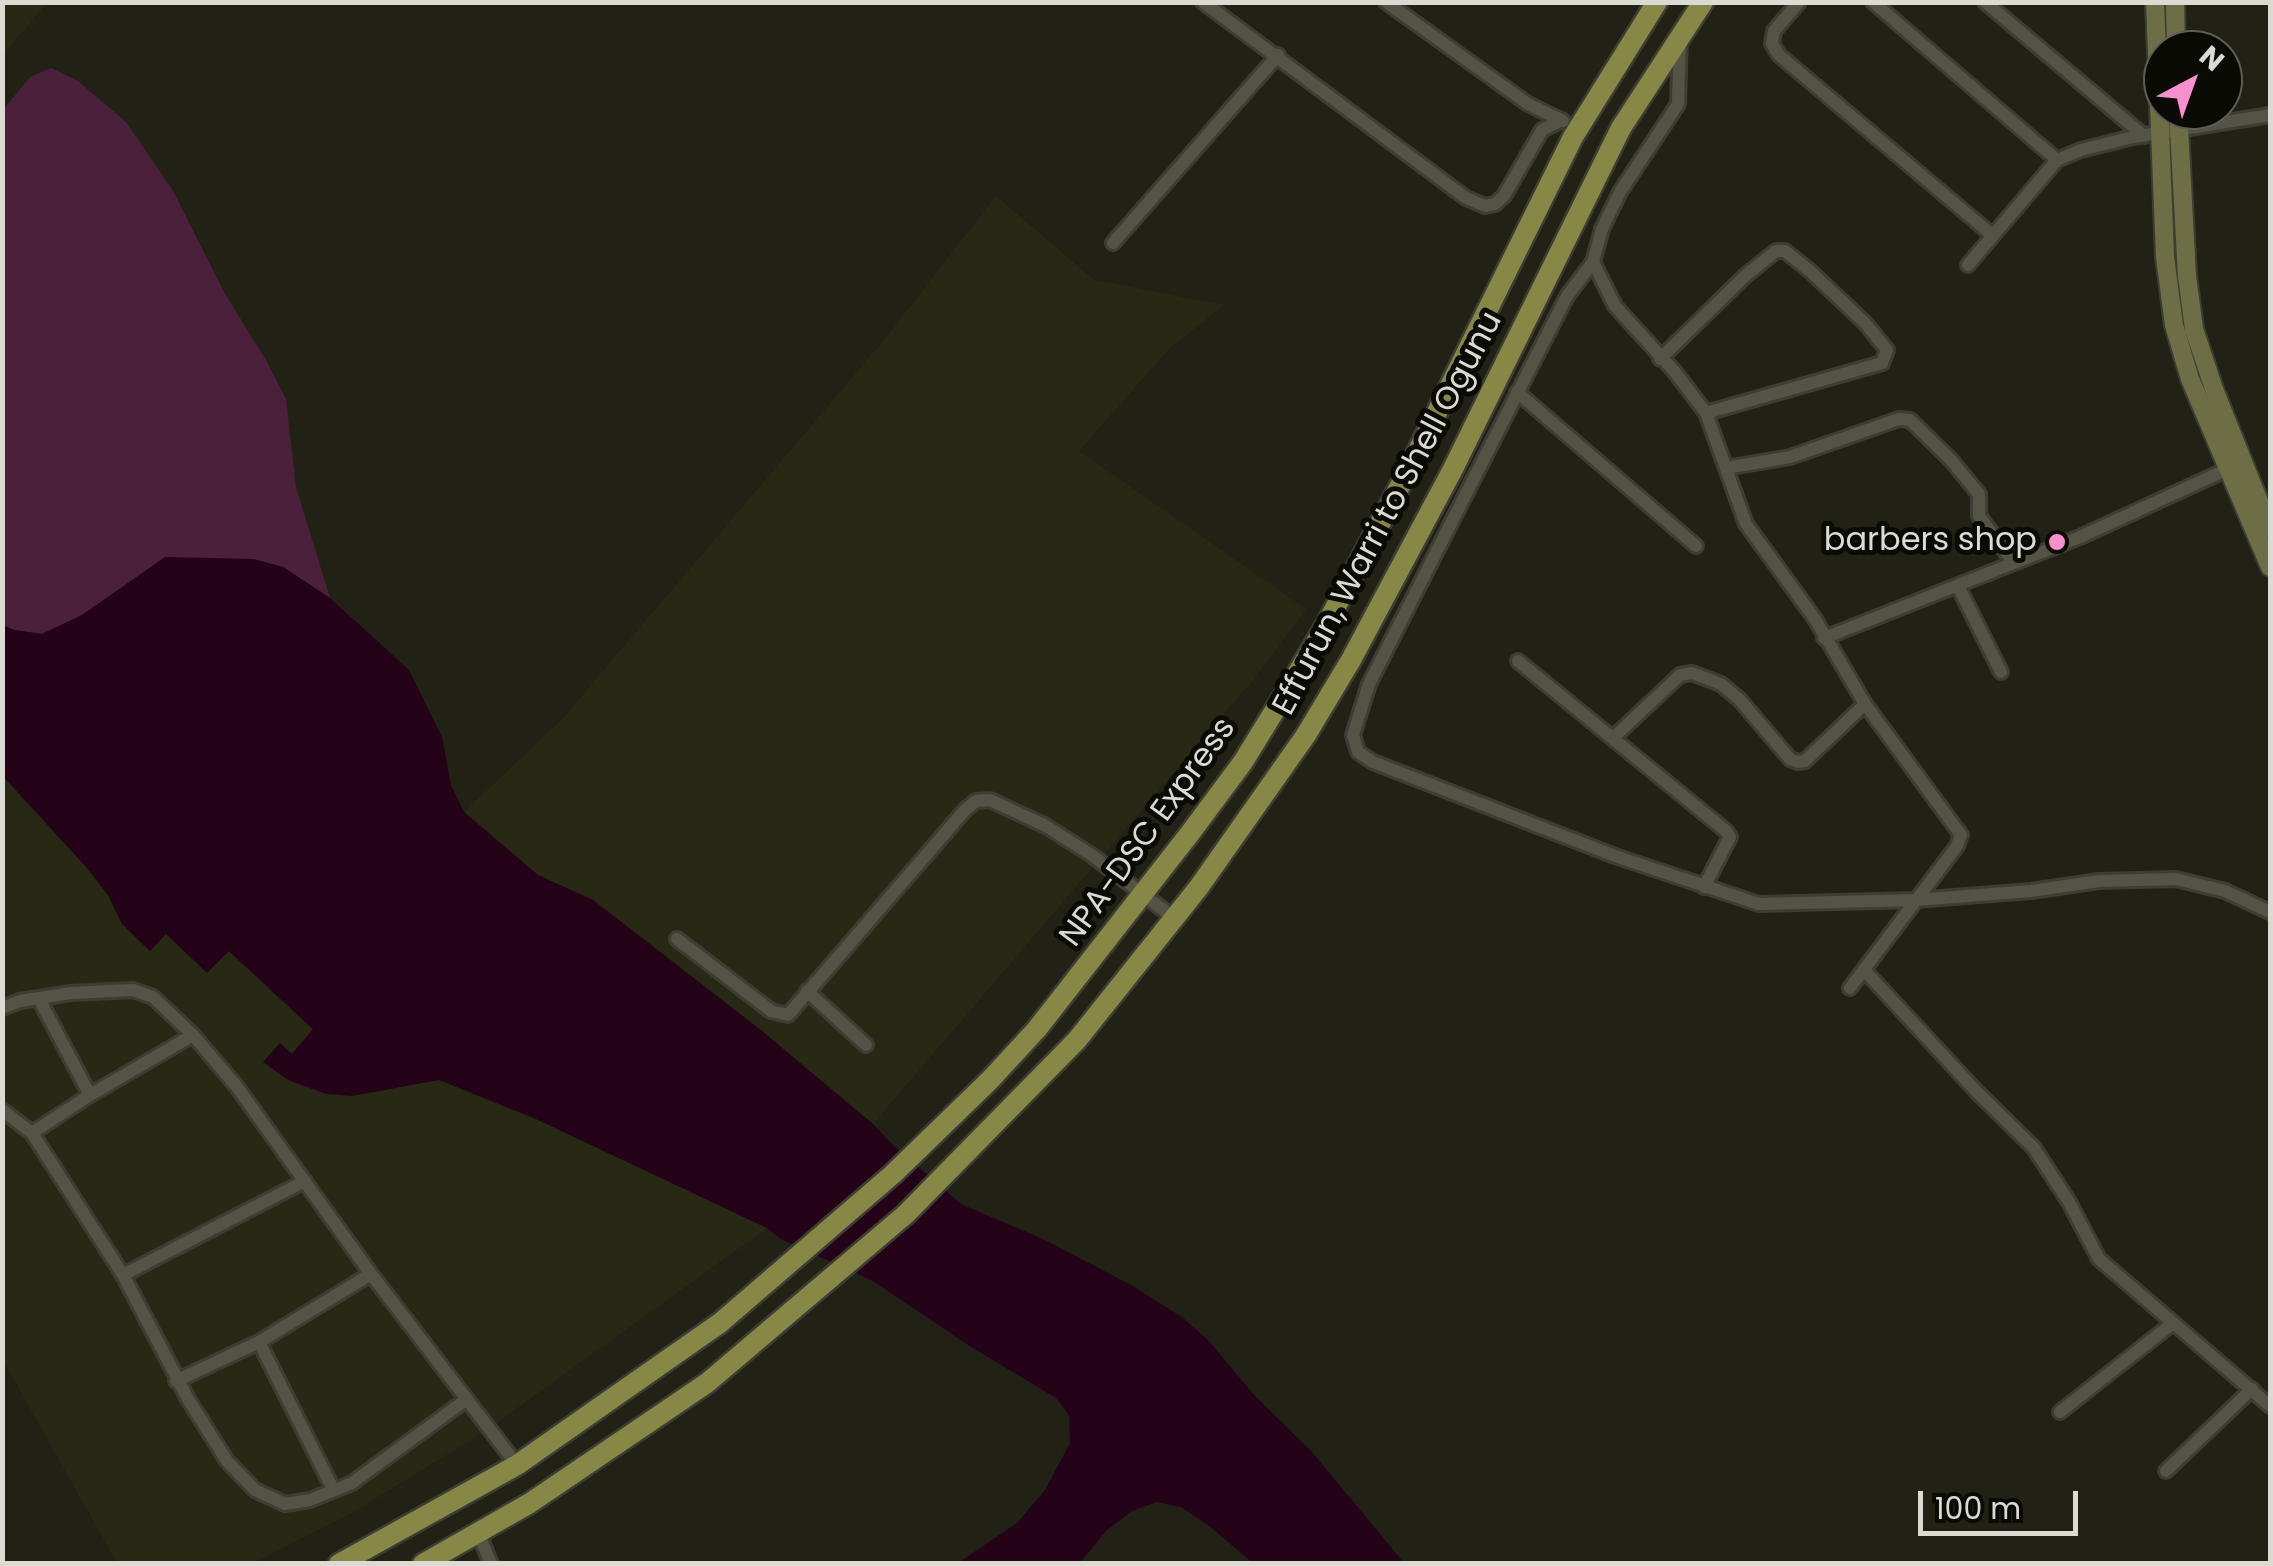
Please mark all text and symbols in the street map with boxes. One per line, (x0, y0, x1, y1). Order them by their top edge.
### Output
north arrow (2143, 30, 2243, 130)
text: N (2191, 37, 2232, 80)
street label: Effurun, Warri to Shell Ogunu (1266, 306, 1512, 722)
place label: barbers shop (1824, 523, 2037, 561)
marker: barbers shop (2046, 531, 2068, 553)
street label: NPA-DSC Express (1053, 711, 1245, 955)
scale bar (1923, 1471, 2083, 1533)
text: 100 m (1935, 1487, 2021, 1530)

